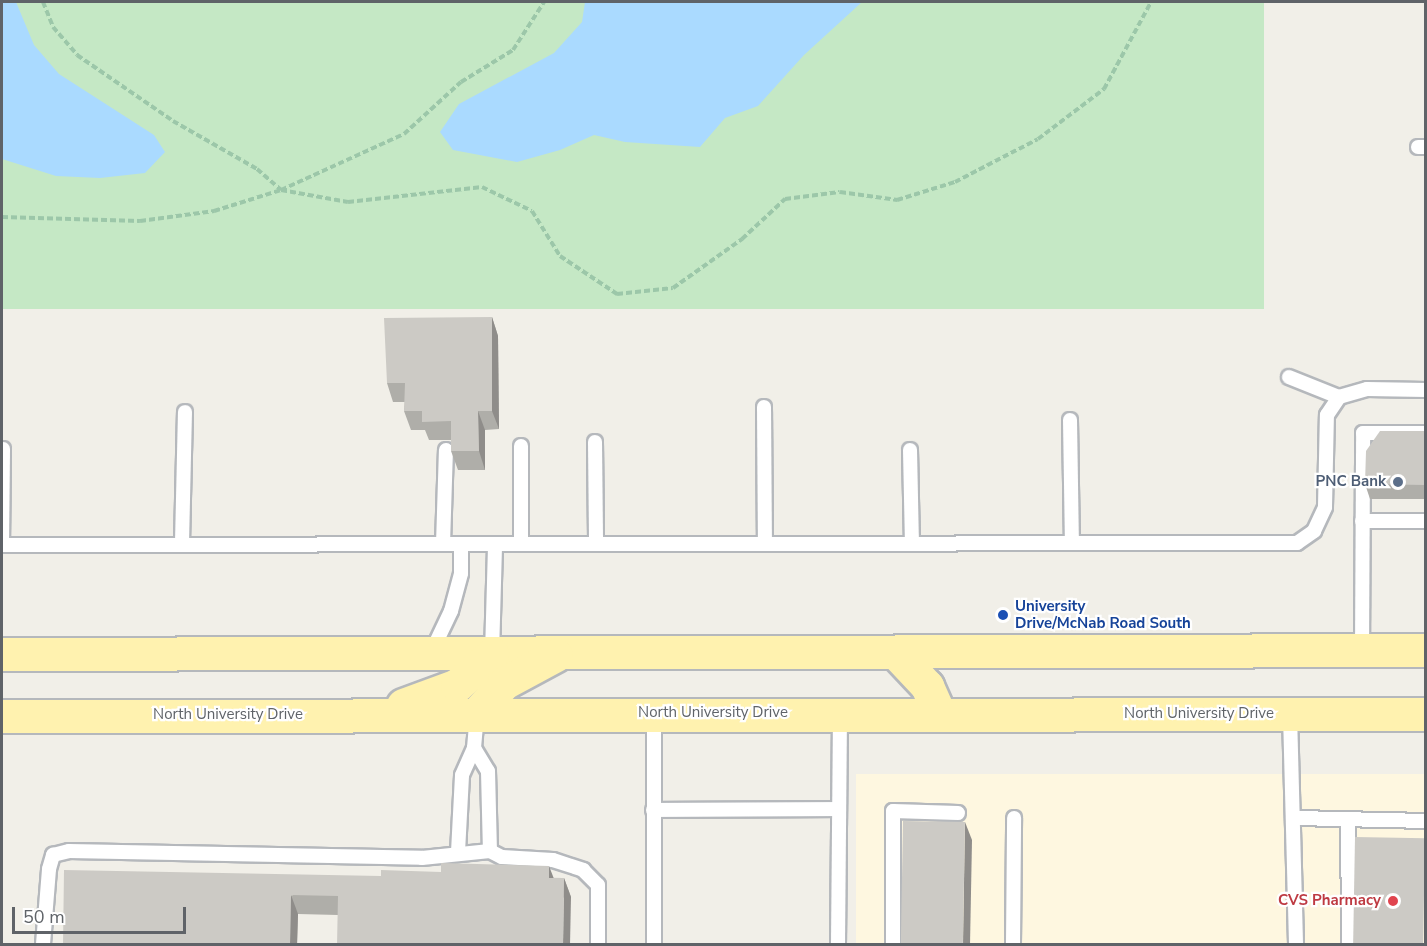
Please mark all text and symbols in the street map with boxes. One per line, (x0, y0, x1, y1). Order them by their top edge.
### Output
place label: PNC Bank (1315, 473, 1386, 491)
marker: PNC Bank (1391, 475, 1405, 489)
place label: University Drive/McNab Road South (1015, 597, 1191, 632)
marker: University Drive/McNab Road South (996, 608, 1010, 622)
street label: North University Drive (638, 704, 788, 722)
street label: North University Drive (1124, 705, 1274, 723)
street label: North University Drive (153, 706, 303, 724)
place label: CVS Pharmacy (1278, 892, 1381, 910)
marker: CVS Pharmacy (1386, 894, 1400, 908)
scale bar (15, 895, 189, 933)
text: 50 m (23, 905, 65, 929)

